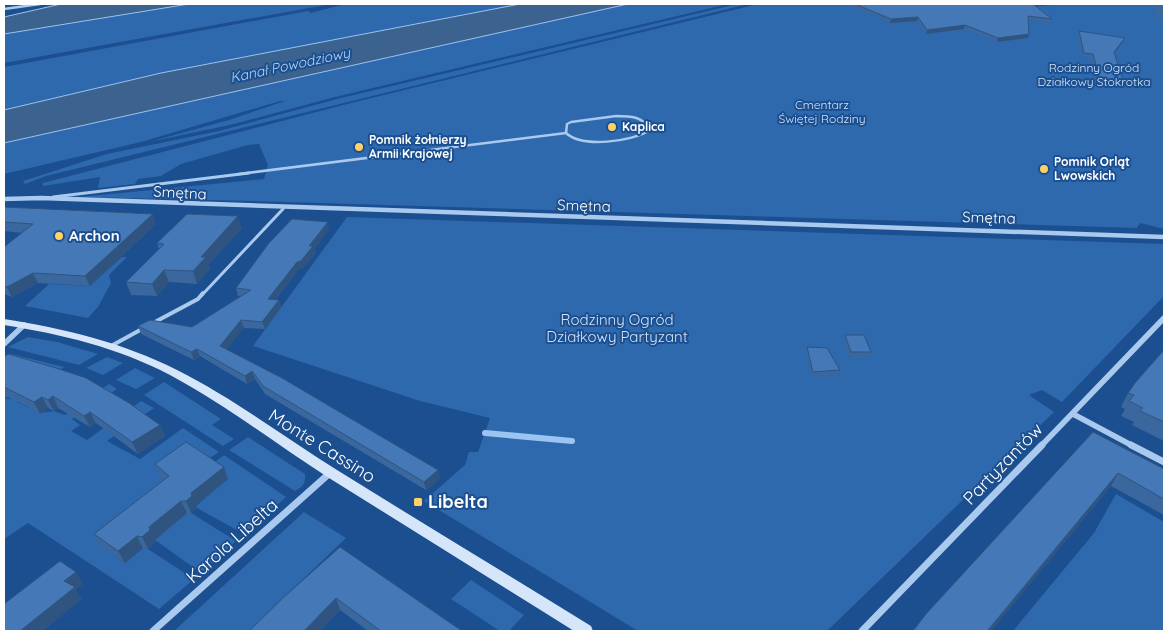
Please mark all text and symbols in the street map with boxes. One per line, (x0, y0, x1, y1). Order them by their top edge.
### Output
water label: Kanał Powodziowy (228, 43, 353, 87)
park label: Rodzinny Ogród Działkowy Stokrotka (1037, 60, 1151, 89)
park label: Cmentarz Świętej Rodziny (779, 97, 865, 126)
place label: Kaplica (622, 119, 665, 134)
marker: Kaplica (606, 121, 618, 133)
place label: Pomnik żołnierzy Armii Krajowej (369, 132, 467, 161)
marker: Pomnik żołnierzy Armii Krajowej (353, 141, 365, 153)
place label: Pomnik Orląt Lwowskich (1054, 154, 1130, 183)
marker: Pomnik Orląt Lwowskich (1038, 163, 1050, 175)
street label: Smętna (153, 182, 207, 203)
street label: Smętna (557, 195, 611, 216)
street label: Smętna (962, 207, 1016, 228)
place label: Archon (69, 226, 120, 245)
marker: Archon (53, 230, 65, 242)
park label: Rodzinny Ogród Działkowy Partyzant (546, 310, 688, 346)
street label: Monte Cassino (264, 404, 380, 488)
street label: Partyzantów (958, 418, 1047, 509)
place label: Libelta (428, 490, 488, 513)
street label: Karola Libelta (181, 493, 282, 588)
marker: Libelta (412, 496, 424, 508)

